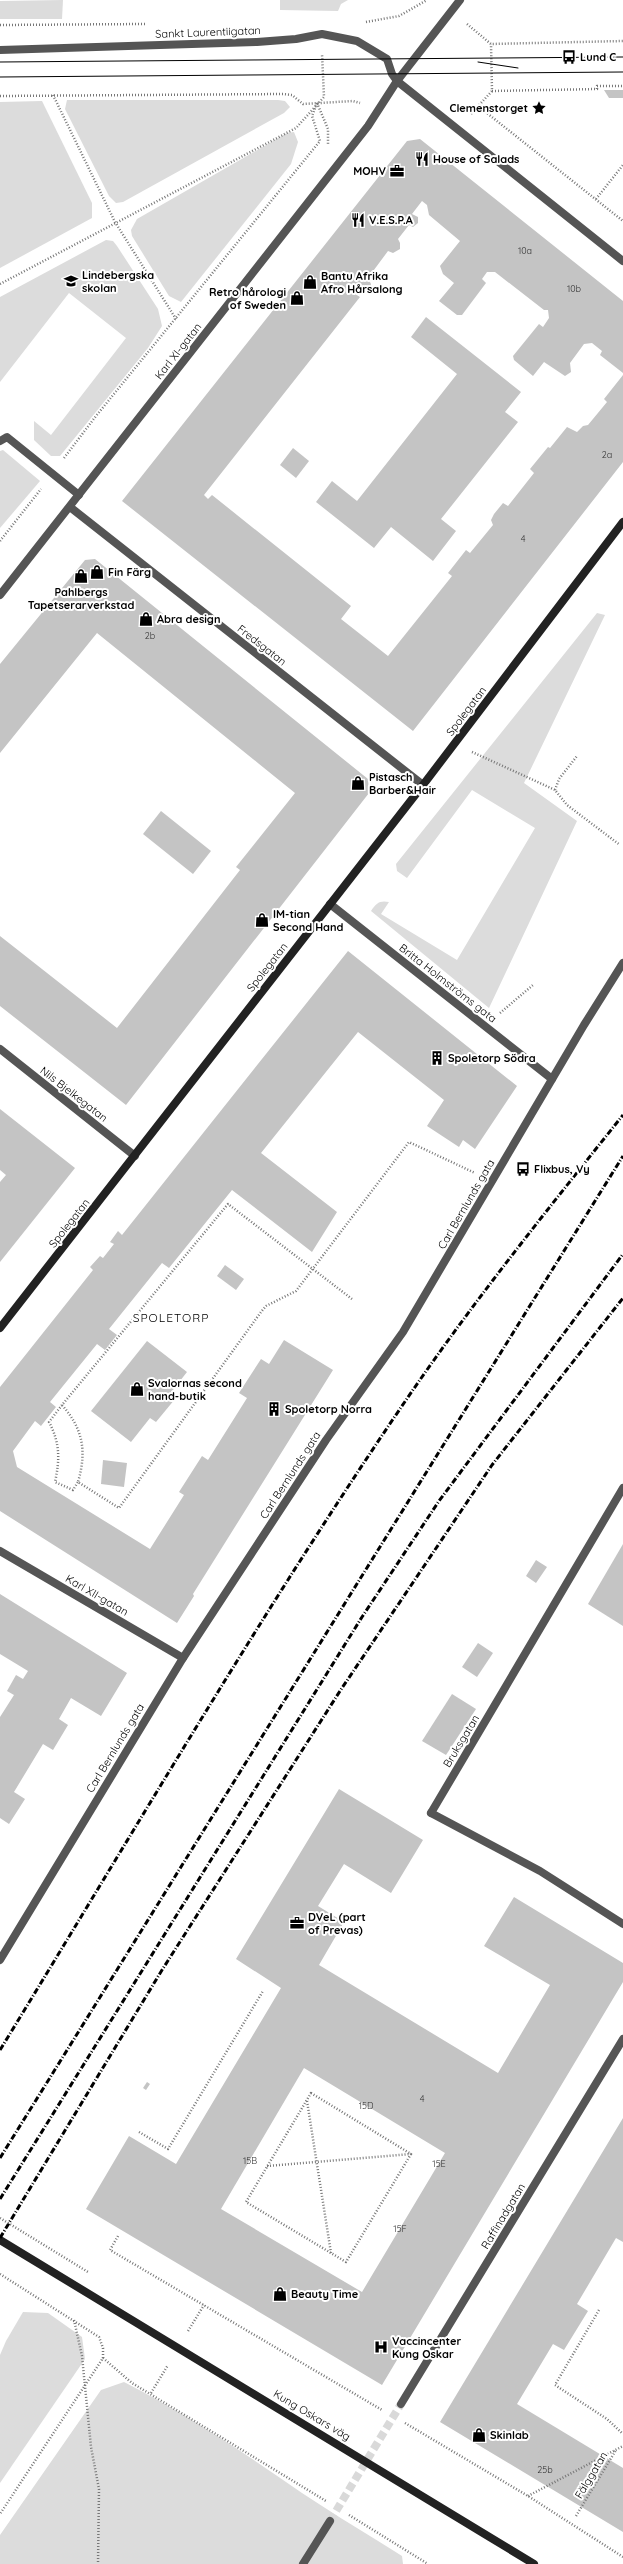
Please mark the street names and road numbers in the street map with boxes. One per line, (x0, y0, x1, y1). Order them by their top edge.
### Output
street label: Sankt Laurentiigatan (155, 23, 261, 41)
street label: Karl XI-gatan (152, 320, 204, 382)
street label: Fredsgatan (235, 622, 289, 668)
street label: Spolegatan (443, 684, 489, 738)
street label: Spolegatan (244, 940, 290, 994)
street label: Britta Holmströms gata (396, 941, 500, 1025)
street label: Nils Bjelkegatan (37, 1063, 111, 1125)
street label: Carl Bernlunds gata (435, 1157, 497, 1251)
street label: Spolegatan (46, 1196, 92, 1250)
street label: Carl Bernlunds gata (257, 1429, 323, 1521)
street label: Karl XII-gatan (63, 1571, 131, 1619)
street label: Carl Bernlunds gata (83, 1701, 147, 1795)
street label: Bruksgatan (440, 1712, 482, 1770)
street label: Raffinadgatan (478, 2181, 528, 2251)
street label: Kung Oskars väg (271, 2386, 353, 2444)
street label: Fälggatan (572, 2449, 610, 2501)

